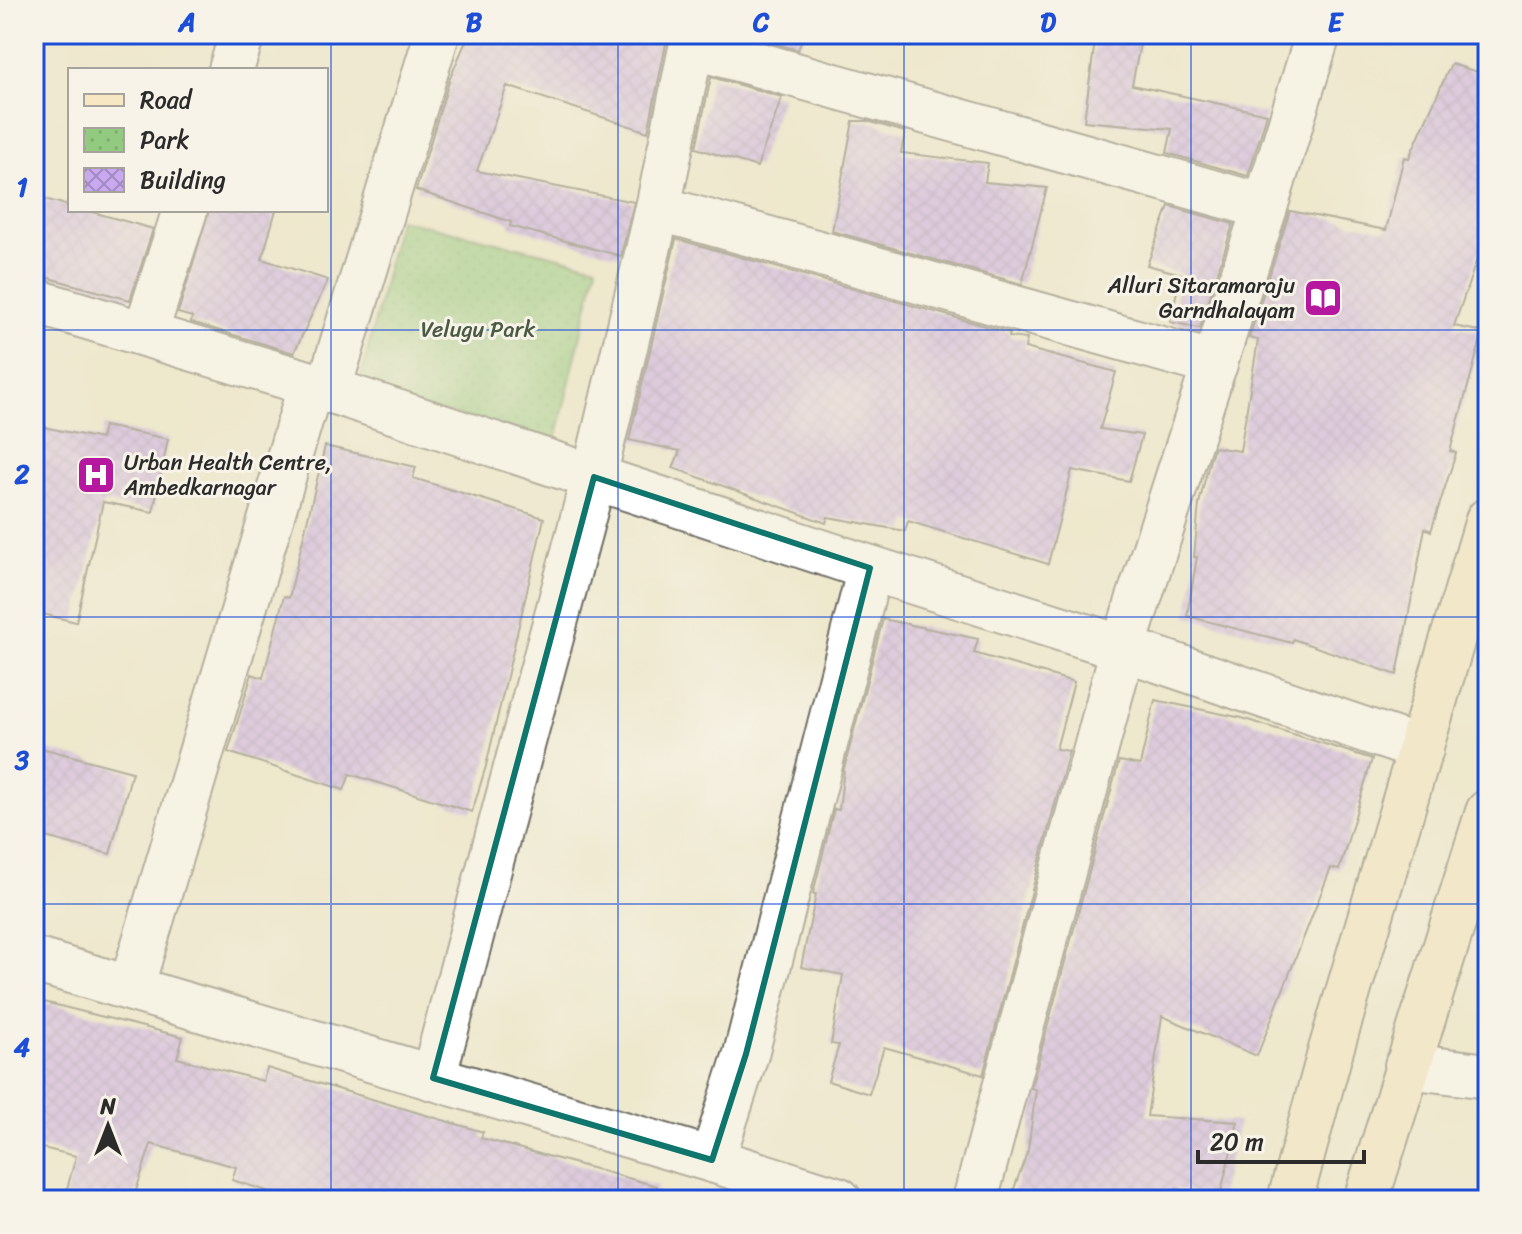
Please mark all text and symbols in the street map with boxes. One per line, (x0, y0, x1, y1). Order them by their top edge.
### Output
text: A (177, 0, 196, 45)
text: B (466, 0, 483, 45)
text: C (752, 0, 770, 45)
text: D (1040, 0, 1056, 45)
text: E (1328, 0, 1345, 45)
legend (68, 68, 328, 212)
text: Road (140, 79, 194, 121)
text: Park (140, 119, 189, 161)
text: Building (140, 159, 226, 201)
text: 1 (16, 164, 28, 210)
place label: Alluri Sitaramaraju Garndhalayam (1107, 266, 1295, 330)
library icon: Alluri Sitaramaraju Garndhalayam (1302, 277, 1344, 319)
park label: Velugu Park (421, 310, 536, 349)
place label: Urban Health Centre, Ambedkarnagar (123, 443, 332, 507)
text: 2 (13, 451, 30, 497)
hospital icon: Urban Health Centre, Ambedkarnagar (75, 454, 117, 496)
text: 3 (14, 737, 30, 783)
text: 4 (14, 1024, 30, 1070)
north arrow (68, 1086, 148, 1166)
text: N (99, 1087, 116, 1126)
scale bar (1198, 1114, 1364, 1164)
text: 20 m (1210, 1121, 1264, 1163)

